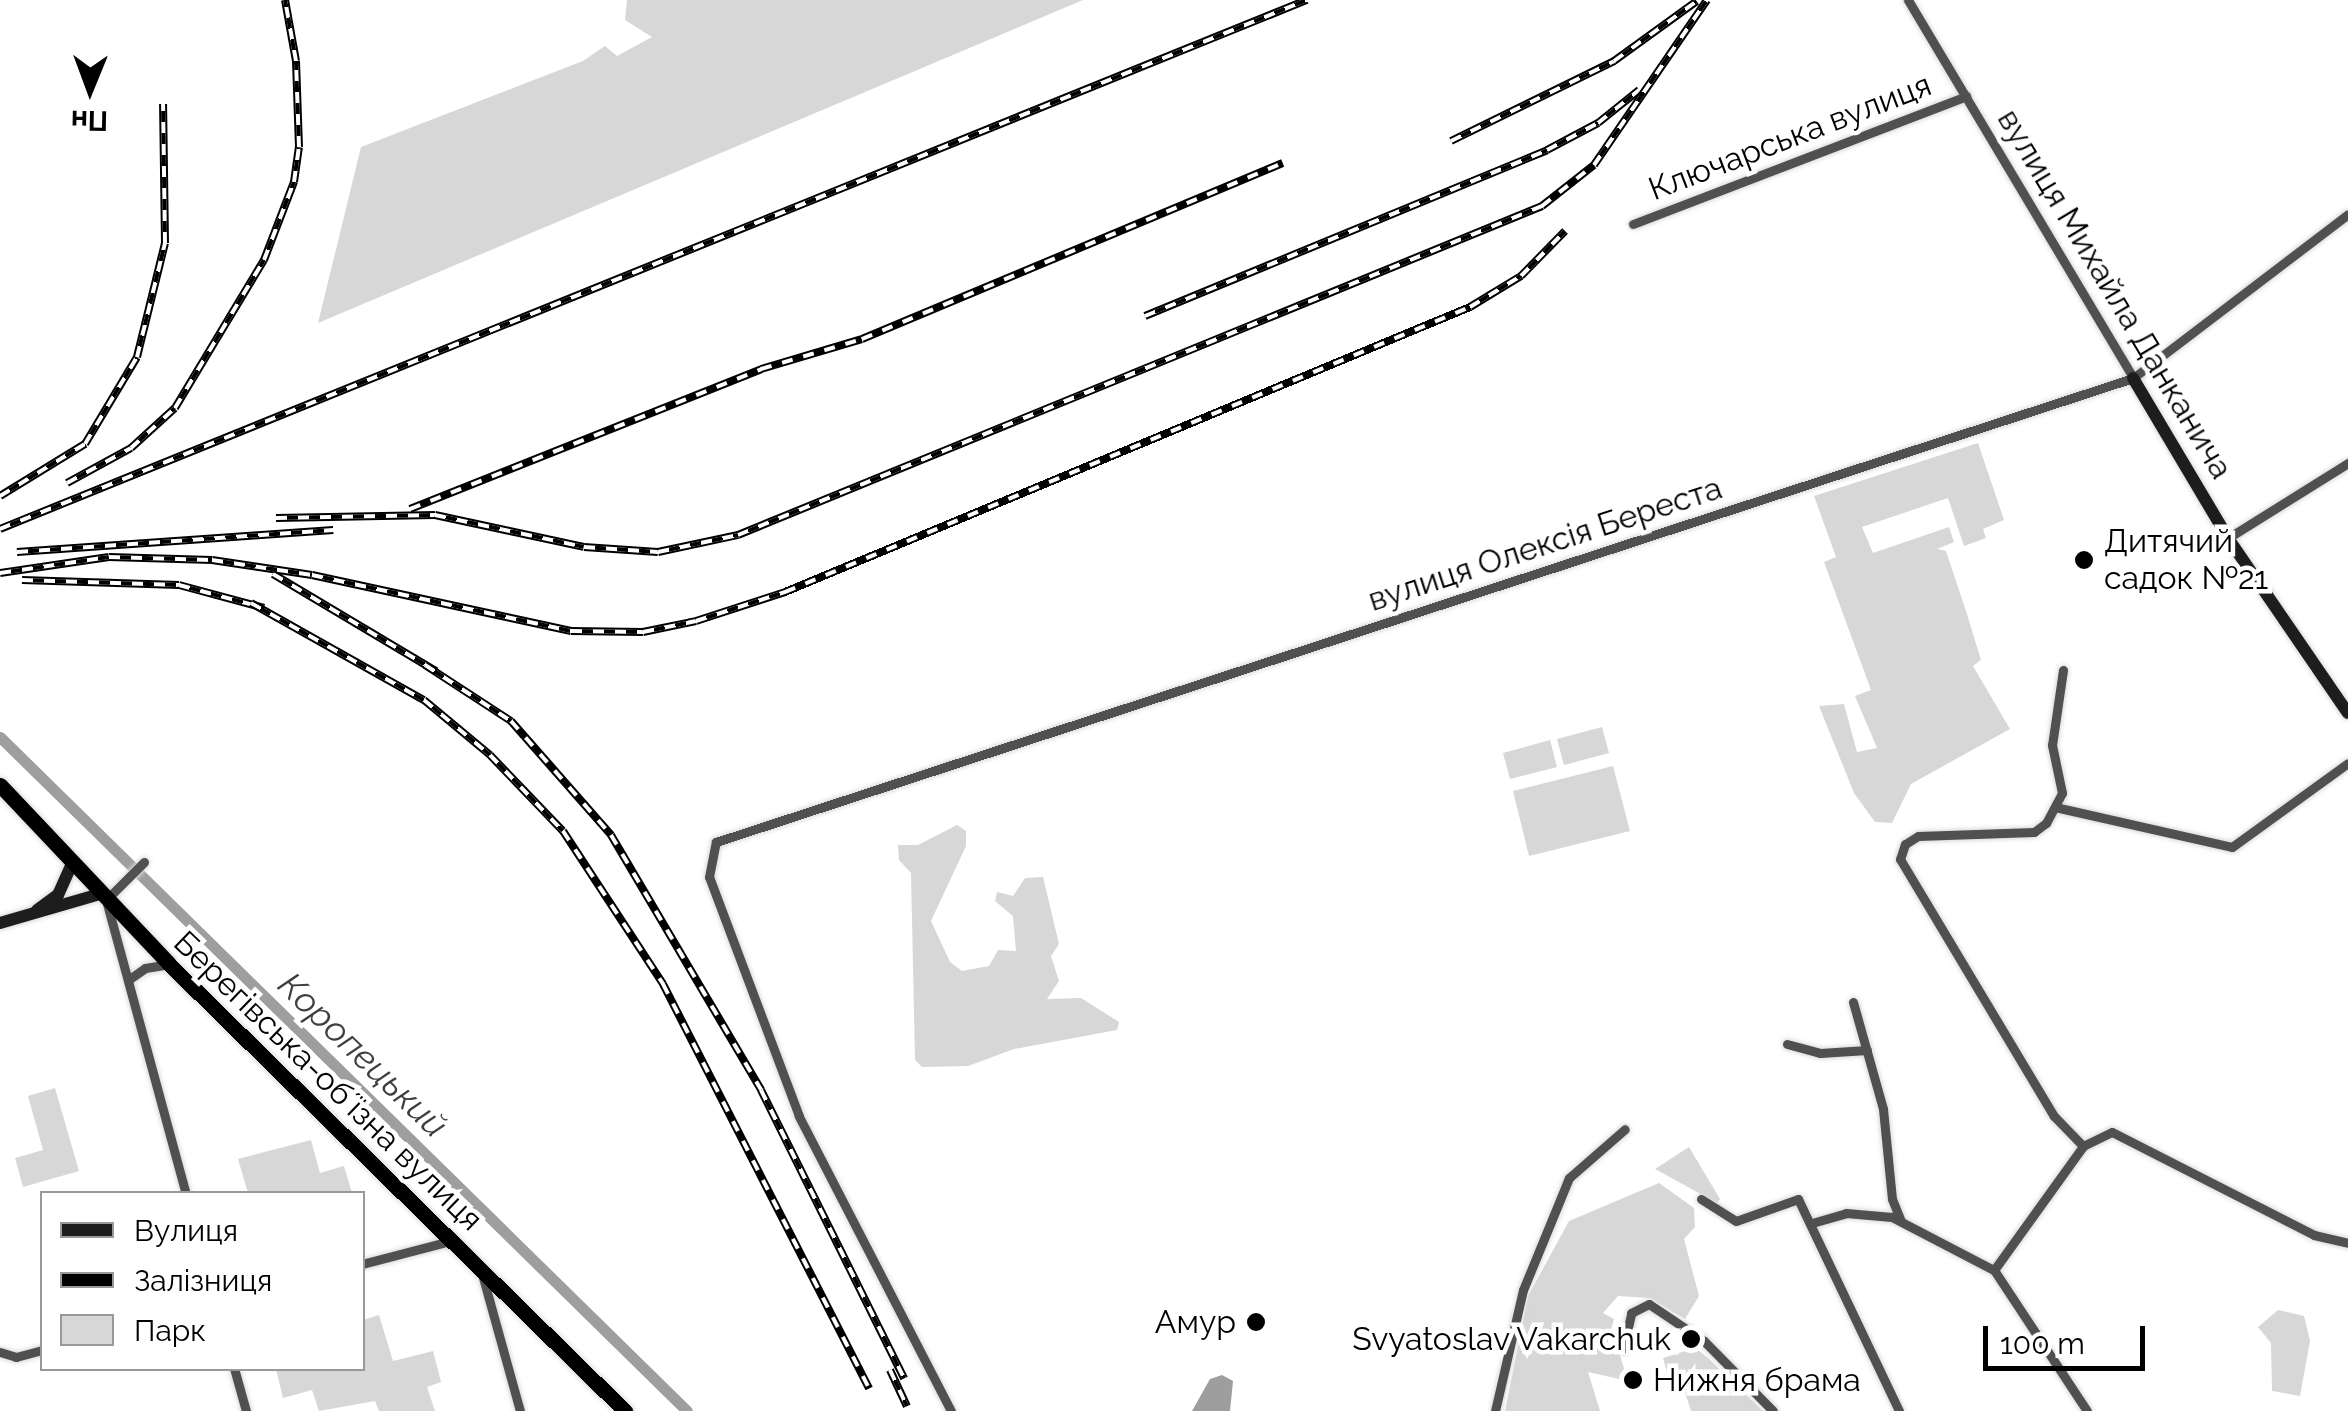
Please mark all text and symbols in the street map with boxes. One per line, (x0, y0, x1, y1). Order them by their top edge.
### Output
north arrow (40, 40, 140, 140)
street label: Ключарська вулиця (1643, 65, 1937, 209)
street label: вулиця Михайла Данканича (1989, 102, 2241, 486)
text: Пн (71, 104, 108, 137)
street label: вулиця Олексія Береста (1363, 469, 1727, 619)
place label: Дитячий садок №21 (2104, 523, 2268, 598)
marker: Дитячий садок №21 (2073, 549, 2095, 571)
street label: Берегівська-обʼїзна вулиця (166, 923, 490, 1239)
water label: Коропецький (270, 964, 456, 1146)
legend (40, 1191, 365, 1371)
text: Вулиця (134, 1213, 238, 1248)
text: Залізниця (134, 1263, 272, 1298)
place label: Амур (1155, 1303, 1236, 1341)
scale bar (1988, 1306, 2150, 1368)
marker: Амур (1245, 1311, 1267, 1333)
text: Парк (134, 1313, 206, 1348)
place label: Svyatoslav Vakarchuk (1350, 1320, 1671, 1358)
text: 100 m (2000, 1326, 2085, 1361)
marker: Svyatoslav Vakarchuk (1680, 1328, 1702, 1350)
place label: Нижня брама (1653, 1361, 1861, 1399)
marker: Нижня брама (1622, 1369, 1644, 1391)

